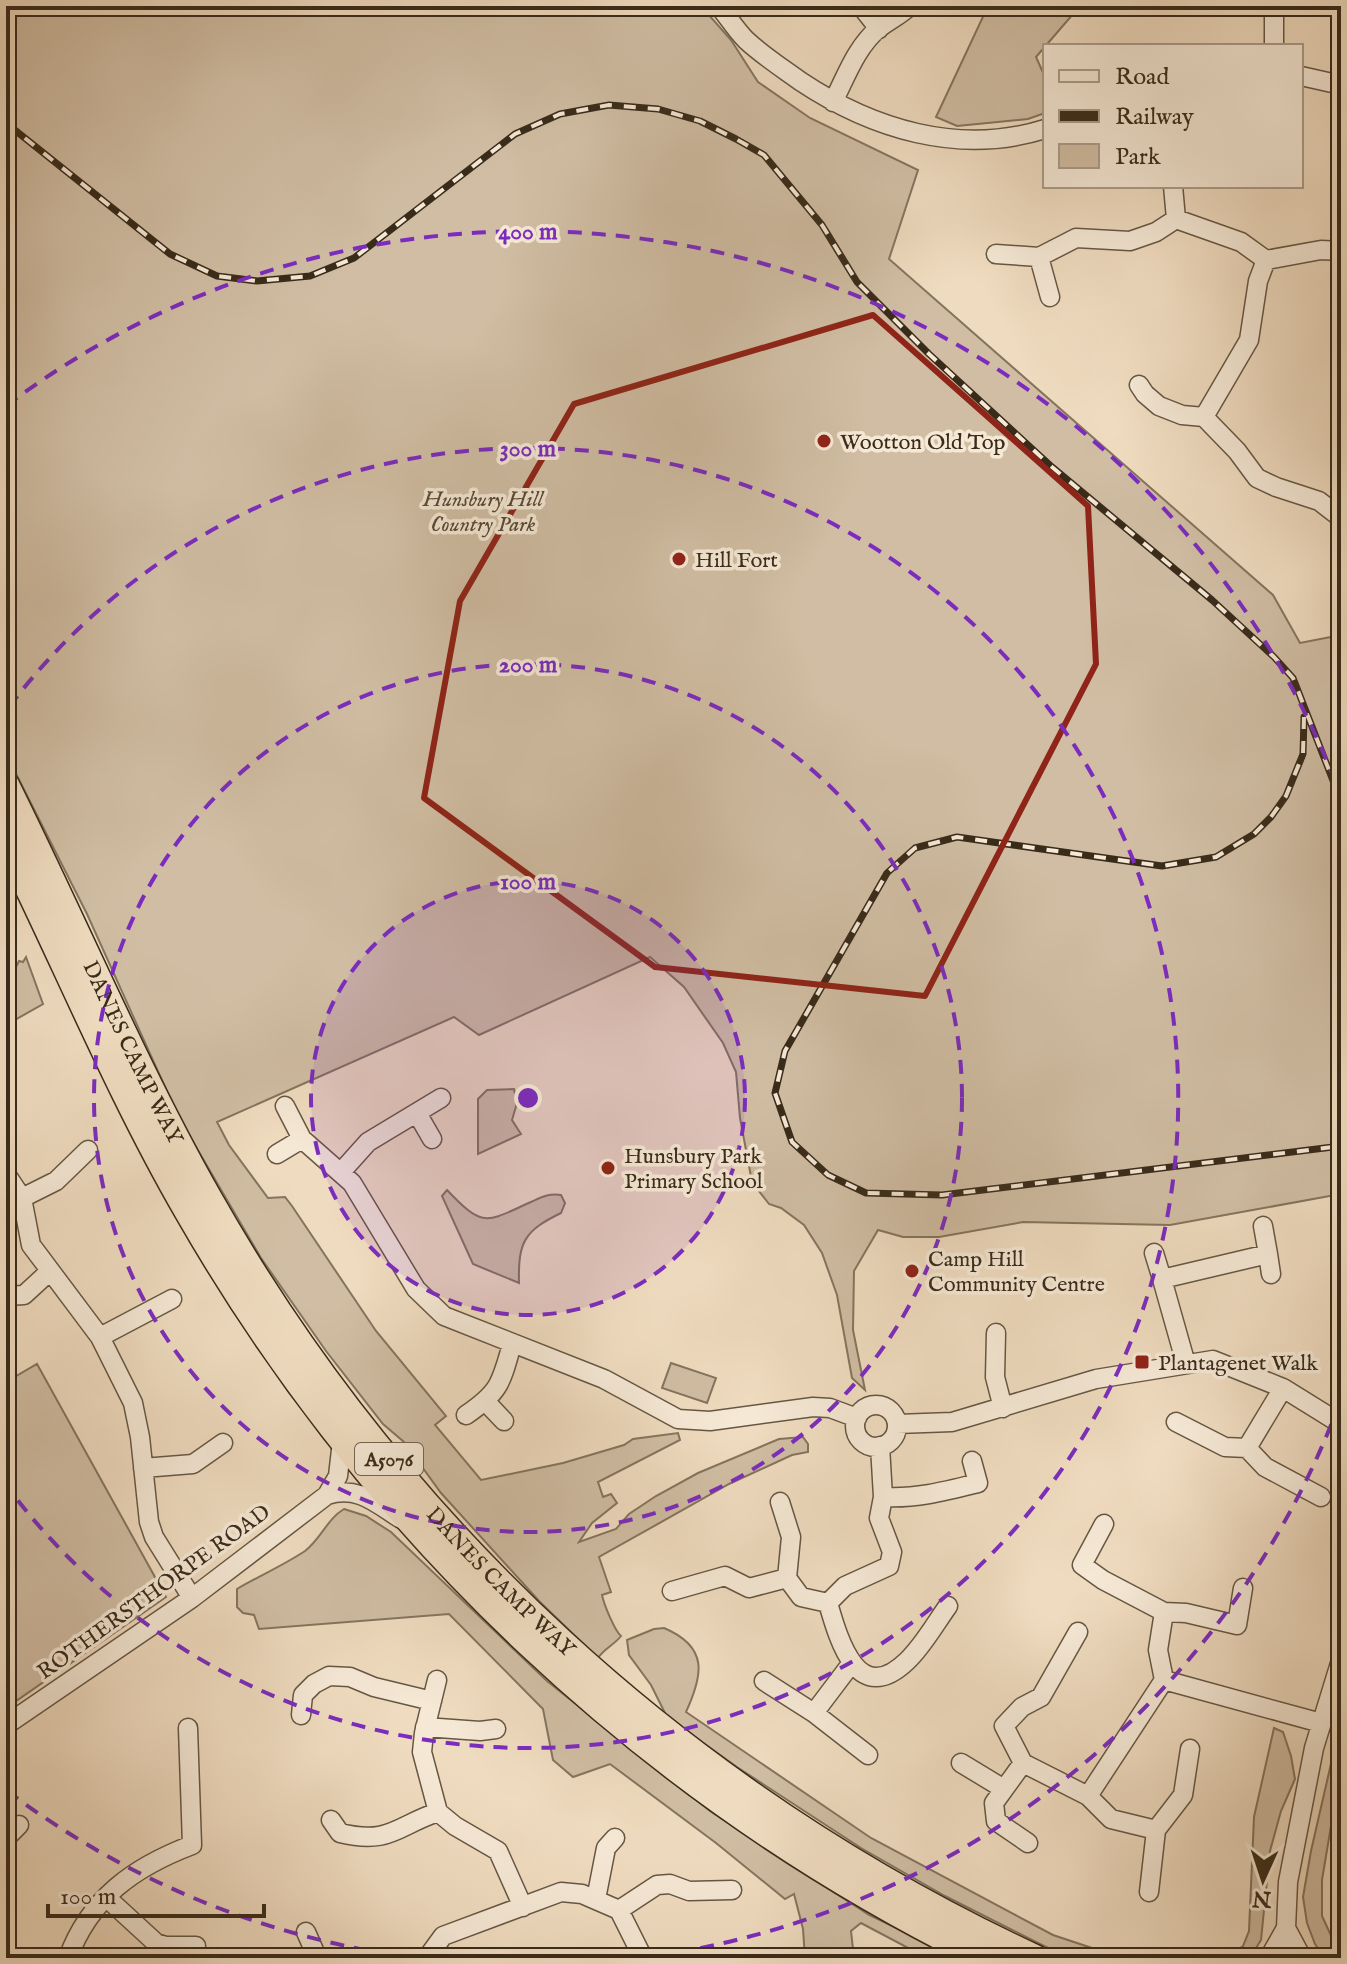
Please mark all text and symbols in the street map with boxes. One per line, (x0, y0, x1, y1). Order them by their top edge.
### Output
legend (1043, 44, 1303, 188)
text: Road (1115, 62, 1169, 93)
text: Railway (1115, 102, 1194, 133)
text: Park (1115, 142, 1161, 173)
text: 400 m (498, 217, 558, 248)
place label: Wootton Old Top (840, 429, 1005, 457)
marker: Wootton Old Top (815, 432, 833, 450)
text: 300 m (500, 434, 557, 465)
park label: Hunsbury Hill Country Park (422, 486, 545, 539)
place label: Hill Fort (695, 547, 778, 575)
marker: Hill Fort (670, 550, 688, 568)
text: 200 m (499, 650, 558, 681)
text: 100 m (500, 867, 557, 898)
street label: DANES CAMP WAY (75, 957, 189, 1150)
centre of rings (514, 1084, 542, 1112)
place label: Hunsbury Park Primary School (624, 1143, 763, 1196)
marker: Hunsbury Park Primary School (599, 1159, 617, 1177)
place label: Camp Hill Community Centre (928, 1246, 1105, 1299)
marker: Camp Hill Community Centre (903, 1262, 921, 1280)
place label: Plantagenet Walk (1158, 1350, 1318, 1378)
marker: Plantagenet Walk (1133, 1353, 1151, 1371)
road number: A5076 (355, 1443, 423, 1475)
street label: ROTHERSTHORPE ROAD (32, 1499, 276, 1687)
street label: DANES CAMP WAY (419, 1502, 581, 1665)
north arrow (1223, 1840, 1303, 1920)
scale bar (48, 1868, 264, 1918)
text: 100 m (60, 1882, 116, 1913)
text: N (1252, 1883, 1273, 1913)

